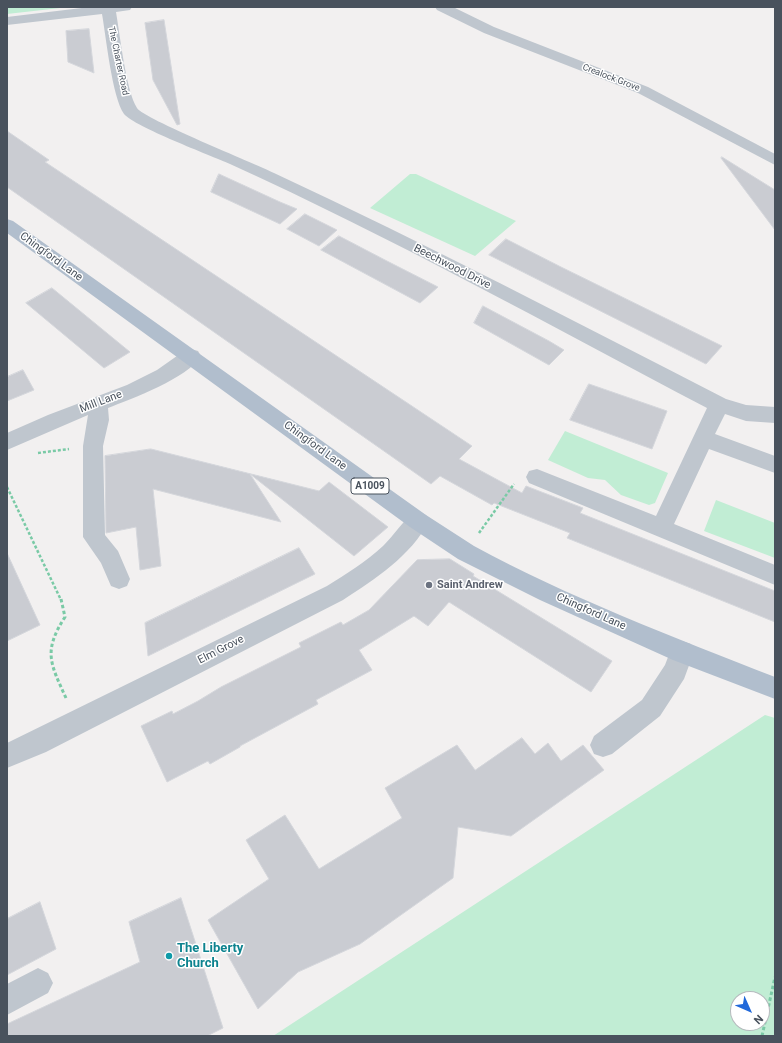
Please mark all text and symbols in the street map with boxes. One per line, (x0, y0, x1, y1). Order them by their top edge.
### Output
street label: The Charter Road (105, 26, 131, 96)
street label: Crealock Grove (581, 62, 641, 94)
street label: Chingford Lane (17, 230, 85, 284)
street label: Beechwood Drive (411, 242, 493, 292)
street label: Mill Lane (78, 388, 124, 416)
street label: Chingford Lane (281, 419, 349, 473)
road number: A1009 (351, 478, 389, 494)
place label: Saint Andrew (437, 578, 503, 592)
marker: Saint Andrew (424, 580, 434, 590)
street label: Chingford Lane (554, 591, 628, 633)
street label: Elm Grove (196, 633, 246, 667)
place label: The Liberty Church (177, 941, 243, 972)
marker: The Liberty Church (164, 951, 174, 961)
north arrow (730, 991, 770, 1031)
text: N (751, 1012, 765, 1026)

